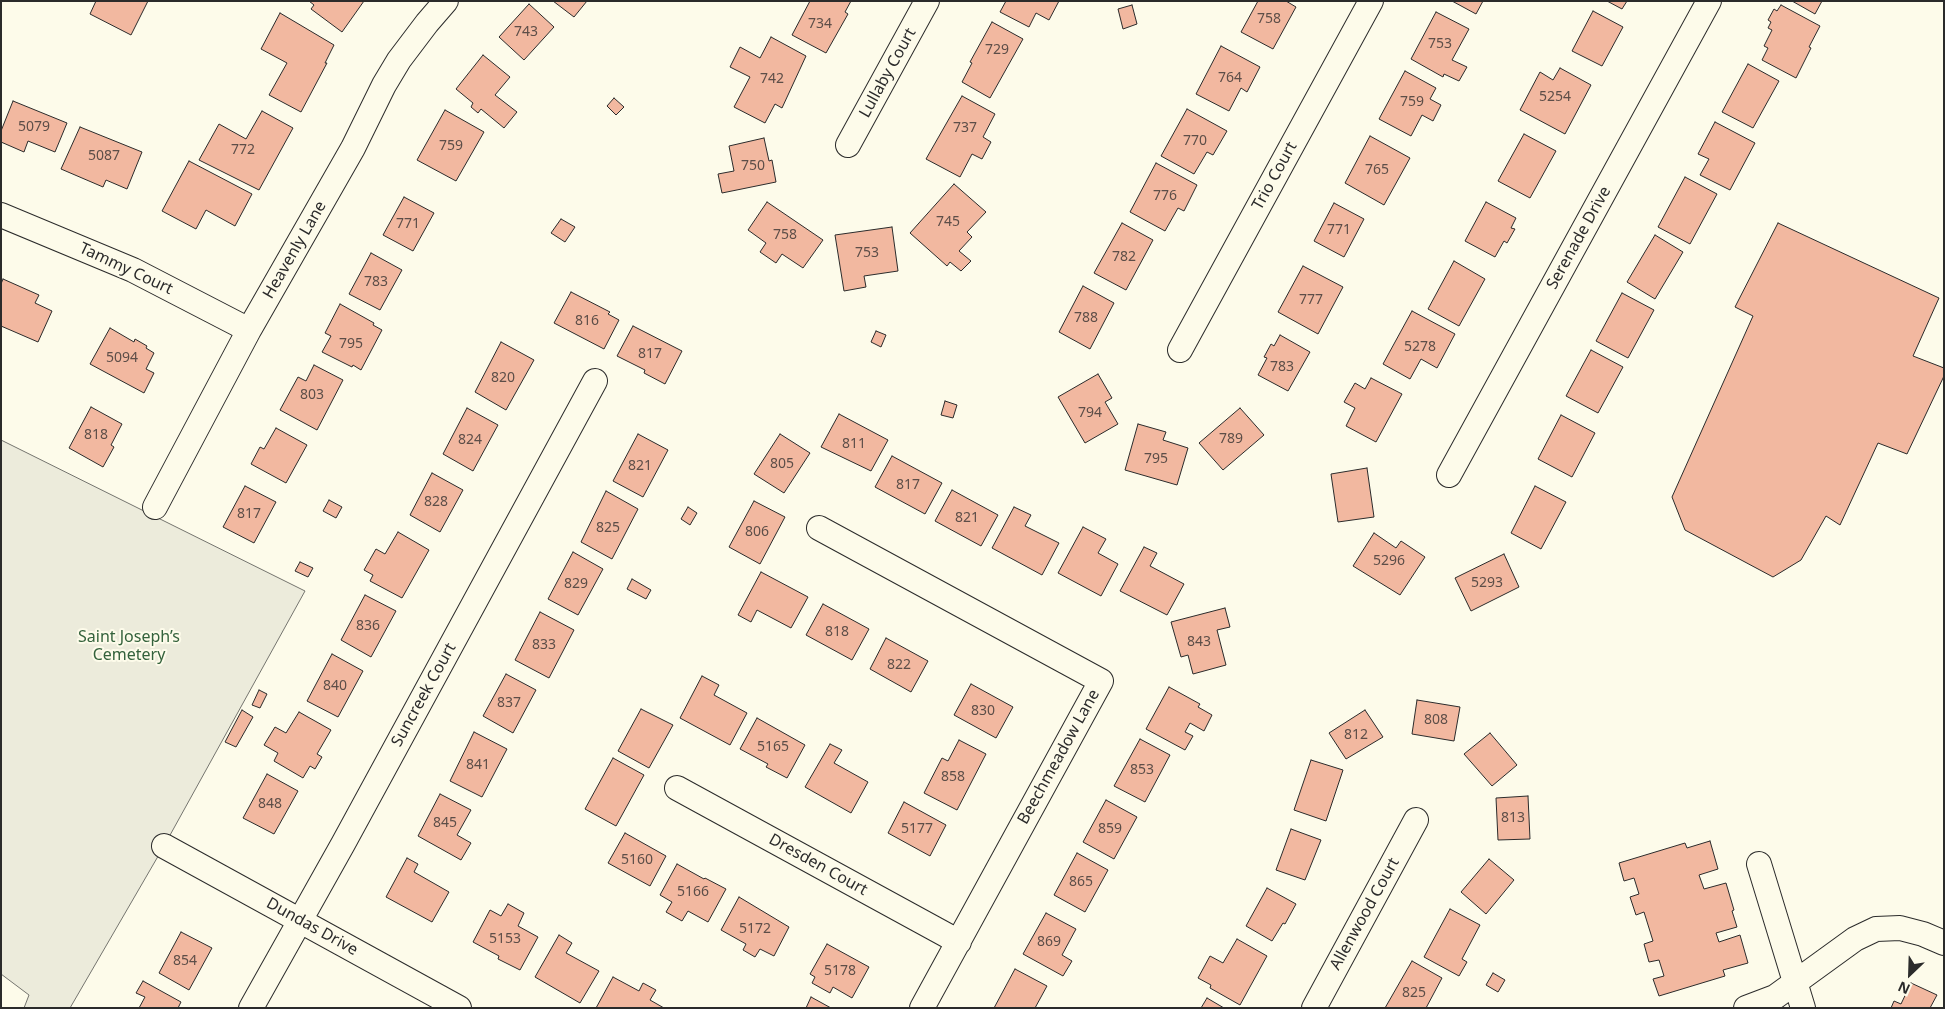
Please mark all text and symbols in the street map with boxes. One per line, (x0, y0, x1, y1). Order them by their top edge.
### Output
house number: 758 (1257, 11, 1281, 27)
house number: 734 (808, 16, 832, 32)
house number: 743 (514, 24, 538, 40)
street label: Lullaby Court (856, 25, 920, 121)
house number: 753 (1428, 36, 1452, 52)
house number: 729 (985, 42, 1009, 58)
house number: 764 (1218, 70, 1242, 86)
house number: 742 (760, 71, 784, 87)
house number: 5254 (1539, 89, 1571, 105)
house number: 759 (1400, 94, 1424, 110)
house number: 5079 (18, 119, 50, 135)
house number: 737 (953, 120, 977, 136)
house number: 770 (1183, 133, 1207, 149)
house number: 759 (439, 138, 463, 154)
street label: Trio Court (1248, 139, 1302, 213)
house number: 772 (231, 142, 255, 158)
house number: 5087 (88, 148, 120, 164)
house number: 750 (741, 158, 765, 174)
house number: 765 (1365, 162, 1389, 178)
street label: Serenade Drive (1543, 183, 1615, 293)
house number: 776 (1153, 188, 1177, 204)
street label: Heavenly Lane (259, 198, 331, 302)
house number: 745 (936, 214, 960, 230)
house number: 771 (396, 216, 420, 232)
house number: 771 (1327, 222, 1351, 238)
house number: 758 (773, 227, 797, 243)
street label: Tammy Court (76, 239, 176, 299)
house number: 753 (855, 245, 879, 261)
house number: 782 (1112, 249, 1136, 265)
house number: 783 (364, 274, 388, 290)
house number: 777 (1299, 292, 1323, 308)
house number: 788 (1074, 310, 1098, 326)
house number: 816 (575, 313, 599, 329)
house number: 795 (339, 336, 363, 352)
house number: 5278 (1404, 339, 1436, 355)
house number: 817 (638, 346, 662, 362)
house number: 5094 (106, 350, 138, 366)
house number: 783 (1270, 359, 1294, 375)
house number: 820 (491, 370, 515, 386)
house number: 803 (300, 387, 324, 403)
house number: 794 (1078, 405, 1102, 421)
house number: 818 (84, 427, 108, 443)
house number: 789 (1219, 431, 1243, 447)
house number: 824 (458, 432, 482, 448)
house number: 811 (842, 436, 866, 452)
house number: 795 (1144, 451, 1168, 467)
house number: 805 (770, 456, 794, 472)
house number: 821 (628, 458, 652, 474)
house number: 817 (896, 477, 920, 493)
house number: 828 (424, 494, 448, 510)
house number: 817 (237, 506, 261, 522)
house number: 821 (955, 510, 979, 526)
house number: 825 (596, 520, 620, 536)
house number: 806 (745, 524, 769, 540)
house number: 5296 (1373, 553, 1405, 569)
house number: 5293 (1471, 575, 1503, 591)
house number: 829 (564, 576, 588, 592)
house number: 836 (356, 618, 380, 634)
house number: 818 (825, 624, 849, 640)
park label: Saint Joseph’s Cemetery (78, 627, 180, 665)
house number: 843 (1187, 634, 1211, 650)
house number: 833 (532, 637, 556, 653)
street label: Suncreek Court (388, 640, 460, 750)
house number: 822 (887, 657, 911, 673)
house number: 840 (323, 678, 347, 694)
street label: Beechmeadow Lane (1014, 686, 1104, 828)
house number: 837 (497, 695, 521, 711)
house number: 830 (971, 703, 995, 719)
house number: 808 (1424, 712, 1448, 728)
house number: 812 (1344, 727, 1368, 743)
house number: 5165 (757, 739, 789, 755)
house number: 841 (466, 757, 490, 773)
house number: 853 (1130, 762, 1154, 778)
house number: 858 (941, 769, 965, 785)
house number: 848 (258, 796, 282, 812)
house number: 813 (1501, 810, 1525, 826)
house number: 845 (433, 815, 457, 831)
house number: 5177 (901, 821, 933, 837)
house number: 859 (1098, 821, 1122, 837)
street label: Dresden Court (765, 830, 871, 900)
house number: 5160 (621, 852, 653, 868)
street label: Allenwood Court (1326, 855, 1404, 973)
house number: 865 (1069, 874, 1093, 890)
house number: 5166 (677, 884, 709, 900)
street label: Dundas Drive (263, 894, 361, 960)
house number: 5172 (739, 921, 771, 937)
house number: 5153 (489, 931, 521, 947)
house number: 869 (1037, 934, 1061, 950)
north arrow (1885, 949, 1935, 999)
house number: 854 (173, 953, 197, 969)
house number: 5178 (824, 963, 856, 979)
text: N (1895, 977, 1913, 999)
house number: 825 (1402, 985, 1426, 1001)

